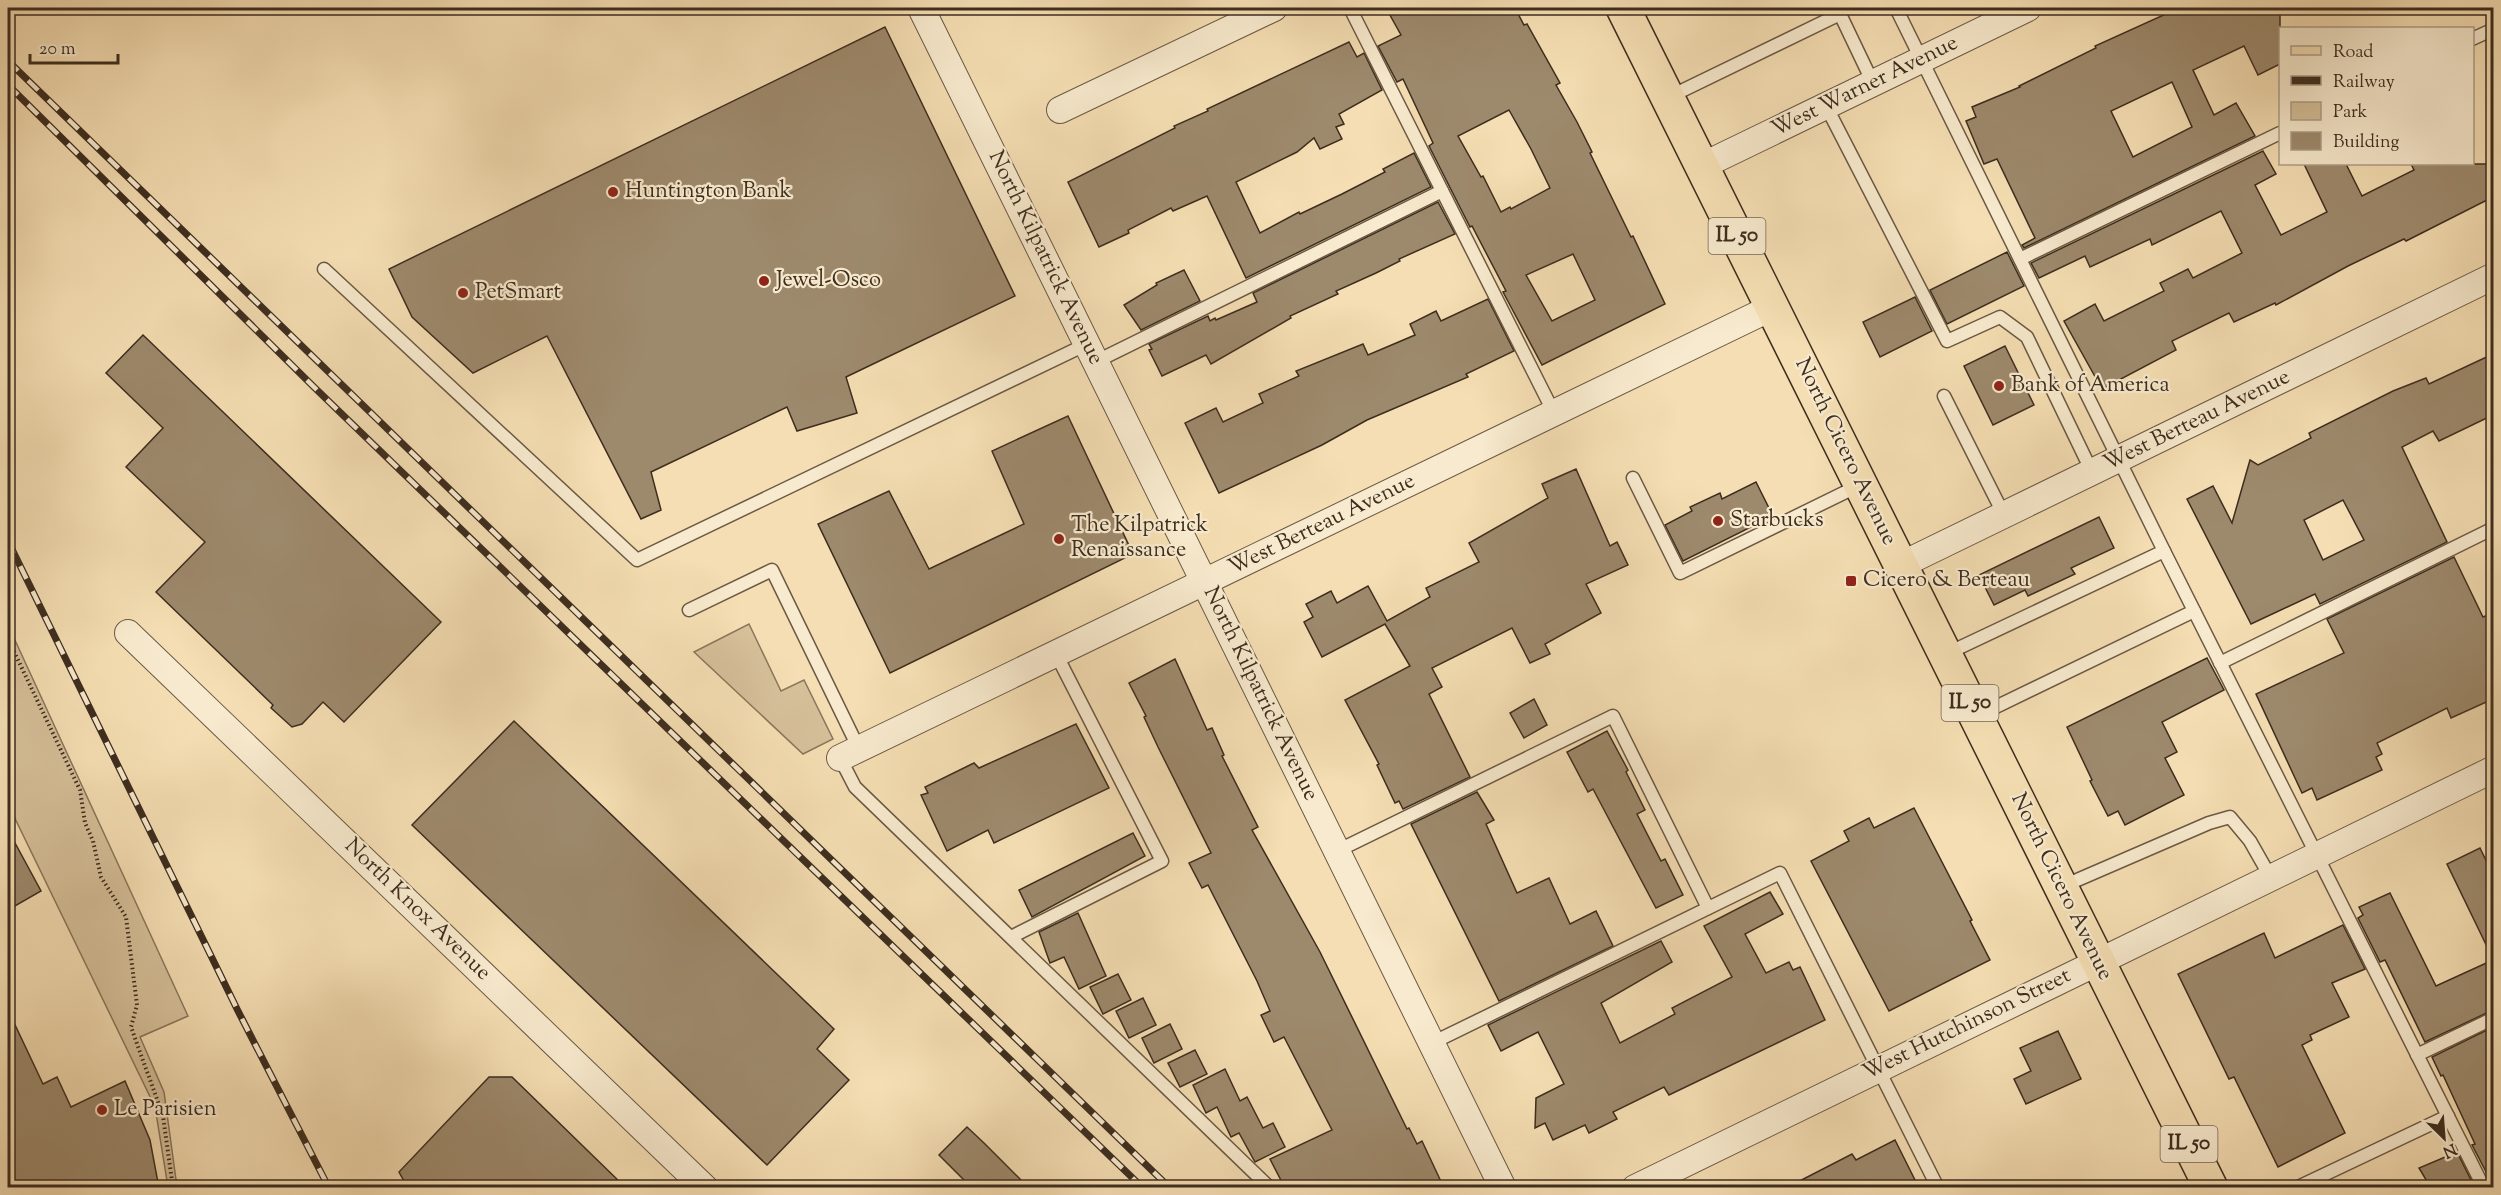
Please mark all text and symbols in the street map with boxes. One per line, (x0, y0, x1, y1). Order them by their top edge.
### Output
scale bar (30, 27, 118, 65)
legend (2279, 27, 2474, 165)
street label: West Warner Avenue (1766, 28, 1964, 146)
text: 20 m (39, 37, 76, 63)
text: Road (2333, 40, 2373, 66)
text: Railway (2333, 70, 2395, 96)
text: Park (2333, 100, 2368, 126)
text: Building (2333, 130, 2399, 156)
street label: North Kilpatrick Avenue (979, 145, 1111, 371)
place label: Huntington Bank (625, 176, 791, 208)
marker: Huntington Bank (606, 185, 620, 199)
road number: IL 50 (1708, 218, 1766, 254)
place label: Jewel-Osco (775, 265, 881, 297)
marker: Jewel-Osco (757, 274, 771, 288)
place label: PetSmart (475, 277, 562, 309)
marker: PetSmart (456, 286, 470, 300)
street label: North Cicero Avenue (1786, 353, 1904, 551)
street label: West Berteau Avenue (2098, 362, 2296, 480)
place label: Bank of America (2011, 370, 2170, 402)
marker: Bank of America (1992, 379, 2006, 393)
street label: West Berteau Avenue (1223, 466, 1421, 584)
place label: Starbucks (1730, 505, 1824, 537)
place label: The Kilpatrick Renaissance (1071, 510, 1208, 567)
marker: Starbucks (1711, 514, 1725, 528)
marker: The Kilpatrick Renaissance (1052, 532, 1066, 546)
place label: Cicero & Berteau (1863, 565, 2030, 597)
marker: Cicero & Berteau (1844, 574, 1858, 588)
street label: North Kilpatrick Avenue (1194, 581, 1326, 807)
road number: IL 50 (1942, 685, 1998, 721)
street label: North Cicero Avenue (2002, 788, 2120, 986)
street label: North Knox Avenue (336, 831, 498, 989)
street label: West Hutchinson Street (1857, 960, 2077, 1089)
place label: Le Parisien (114, 1094, 217, 1126)
marker: Le Parisien (95, 1103, 109, 1117)
north arrow (2414, 1108, 2474, 1168)
road number: IL 50 (2160, 1126, 2218, 1162)
text: N (2438, 1136, 2460, 1163)

